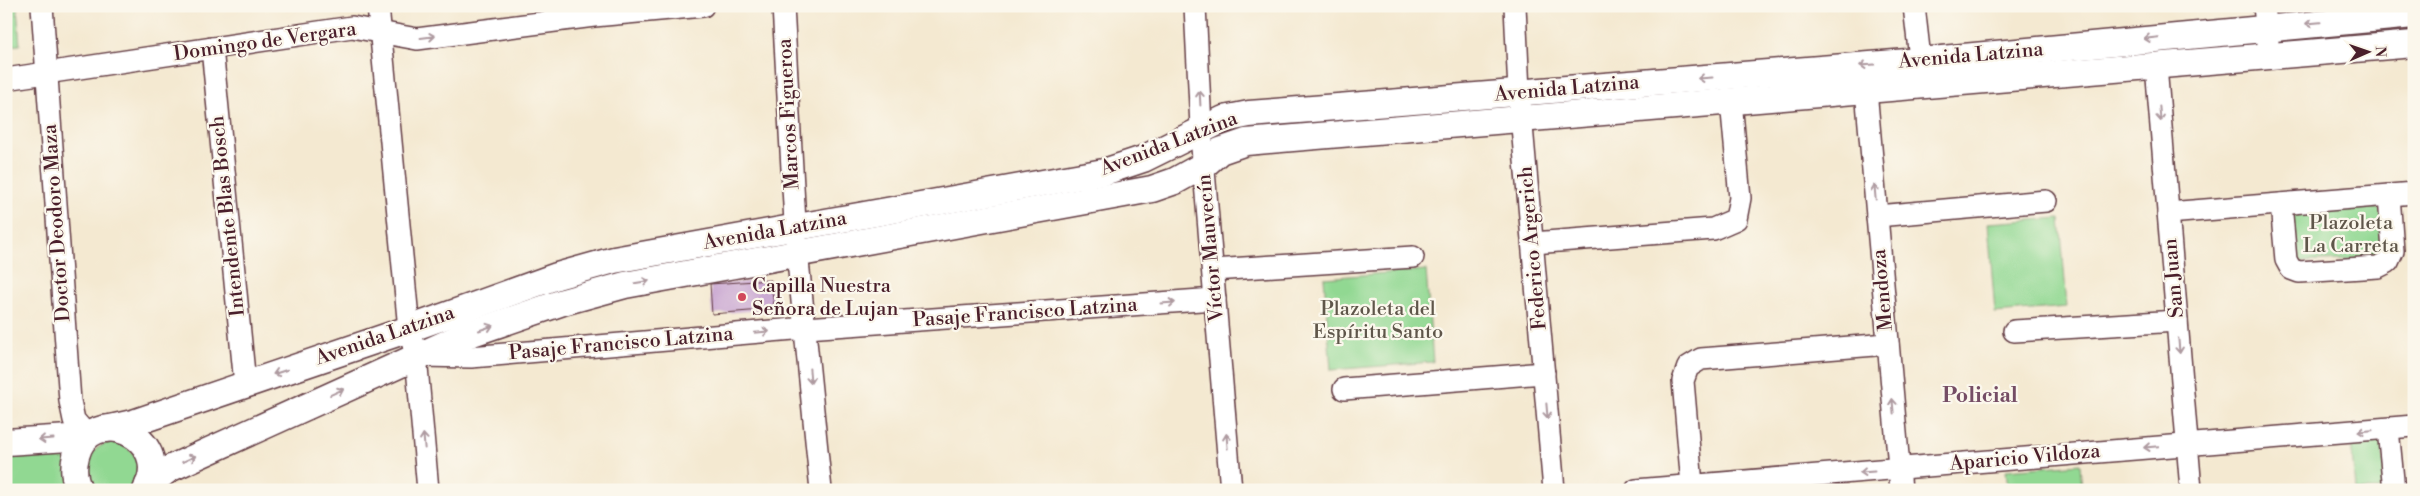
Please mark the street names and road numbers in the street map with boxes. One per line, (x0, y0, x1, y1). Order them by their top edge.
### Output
street label: Domingo de Vergara (172, 17, 359, 67)
street label: Marcos Figueroa (773, 37, 805, 190)
street label: Avenida Latzina (1897, 37, 2045, 75)
street label: Avenida Latzina (1493, 70, 1641, 108)
street label: Avenida Latzina (1096, 106, 1242, 182)
street label: Intendente Blas Bosch (205, 114, 251, 318)
street label: Doctor Deodoro Maza (38, 122, 76, 323)
street label: Federico Argerich (1513, 165, 1553, 331)
street label: Víctor Mauvecín (1192, 173, 1230, 324)
street label: Avenida Latzina (700, 206, 850, 256)
street label: San Juan (2158, 237, 2190, 319)
street label: Mendoza (1867, 247, 1899, 332)
street label: Pasaje Francisco Latzina (912, 293, 1139, 333)
street label: Avenida Latzina (311, 300, 459, 372)
street label: Pasaje Francisco Latzina (508, 322, 735, 366)
street label: Aparicio Vildoza (1948, 439, 2102, 477)

